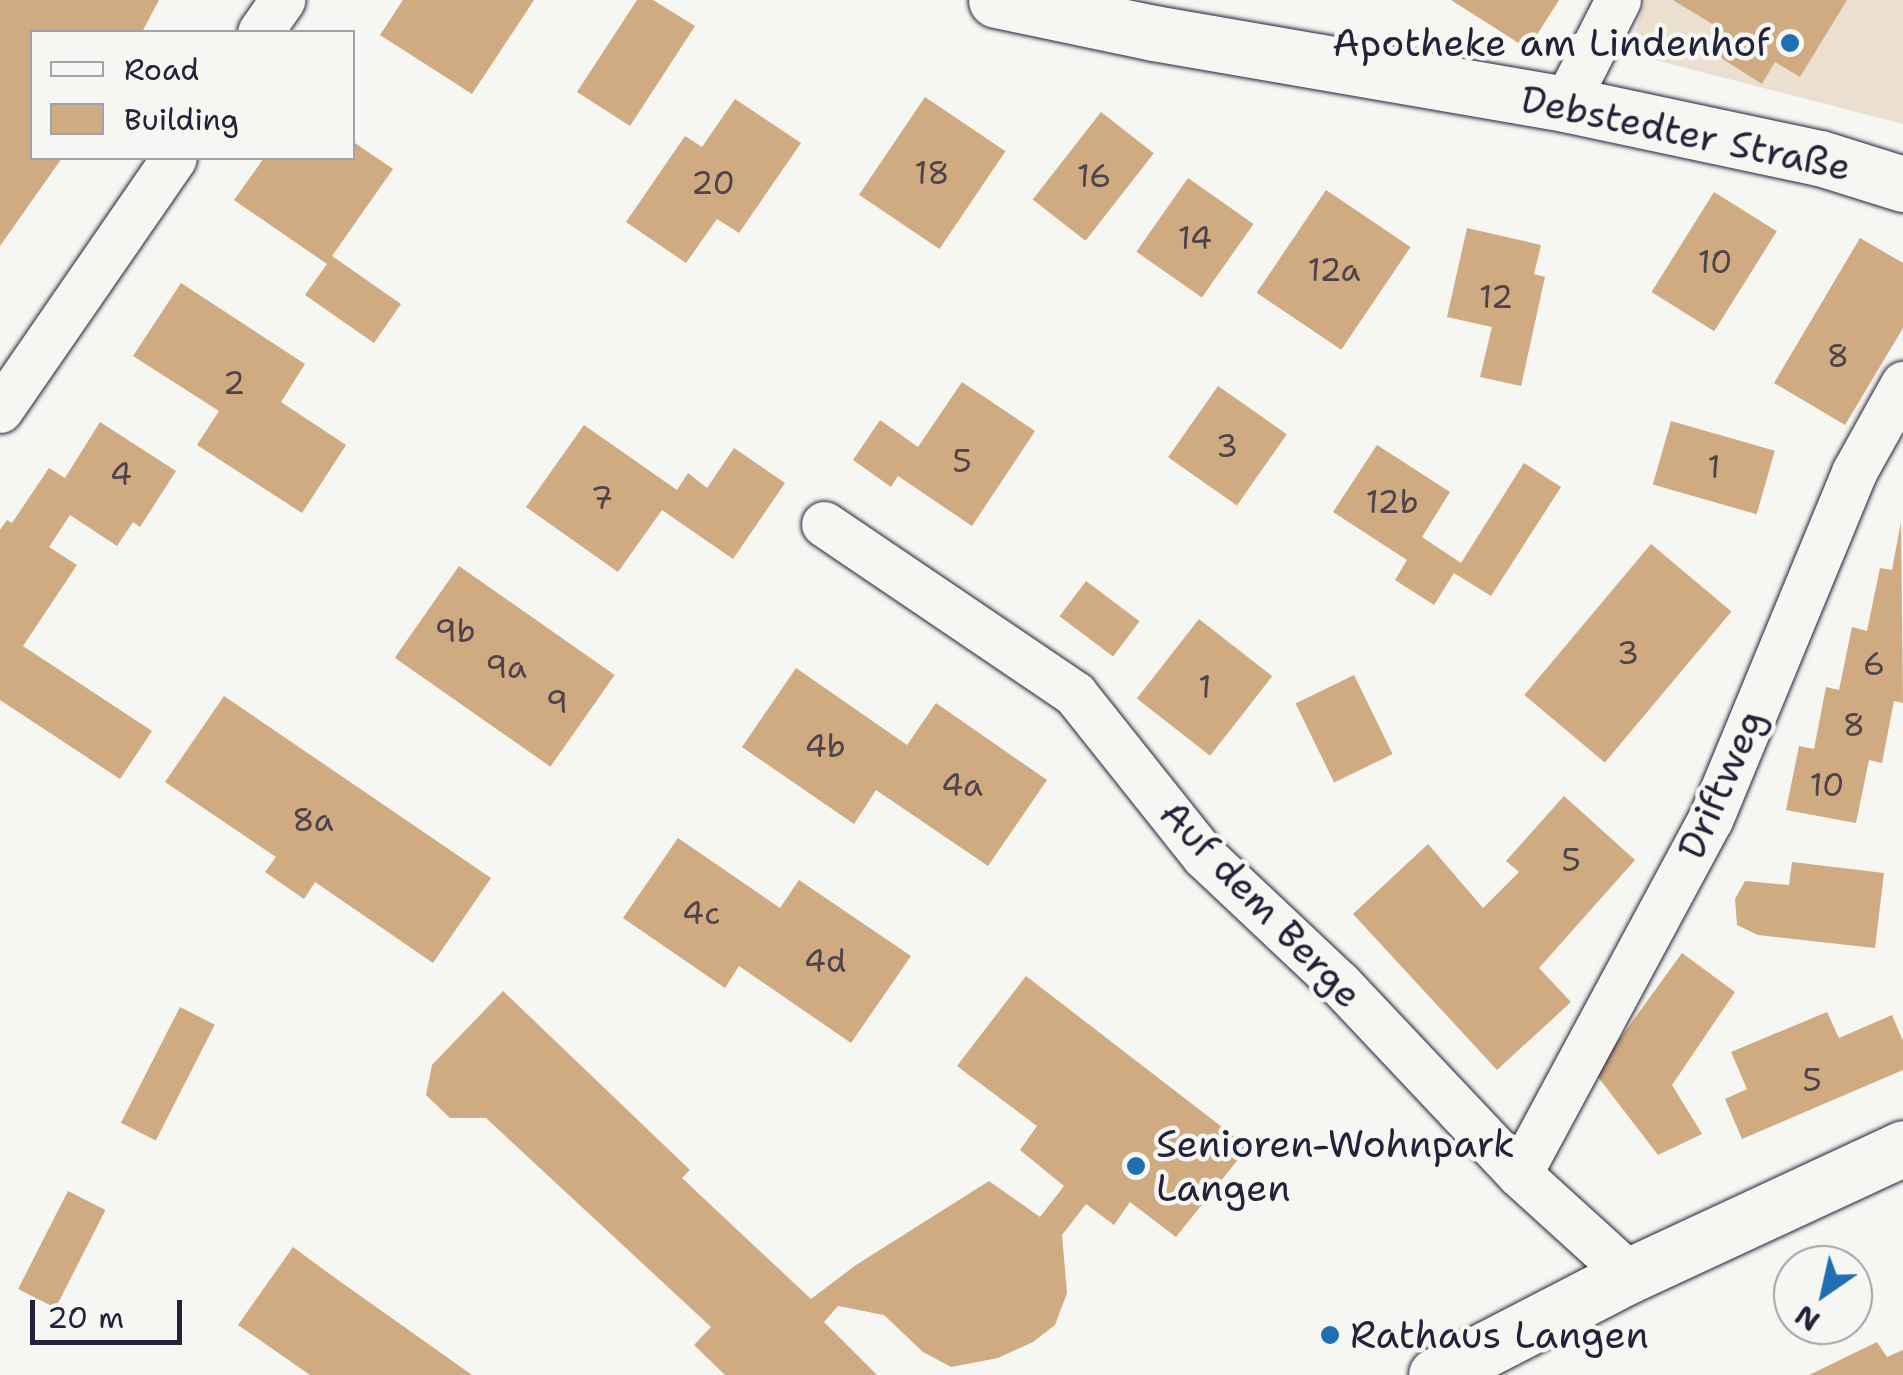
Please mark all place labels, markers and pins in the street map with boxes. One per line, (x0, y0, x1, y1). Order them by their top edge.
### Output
place label: Apotheke am Lindenhof (1332, 20, 1770, 66)
marker: Apotheke am Lindenhof (1779, 32, 1801, 54)
place label: Senioren-Wohnpark Langen (1156, 1121, 1515, 1210)
marker: Senioren-Wohnpark Langen (1125, 1155, 1147, 1177)
place label: Rathaus Langen (1350, 1312, 1649, 1358)
marker: Rathaus Langen (1319, 1324, 1341, 1346)

